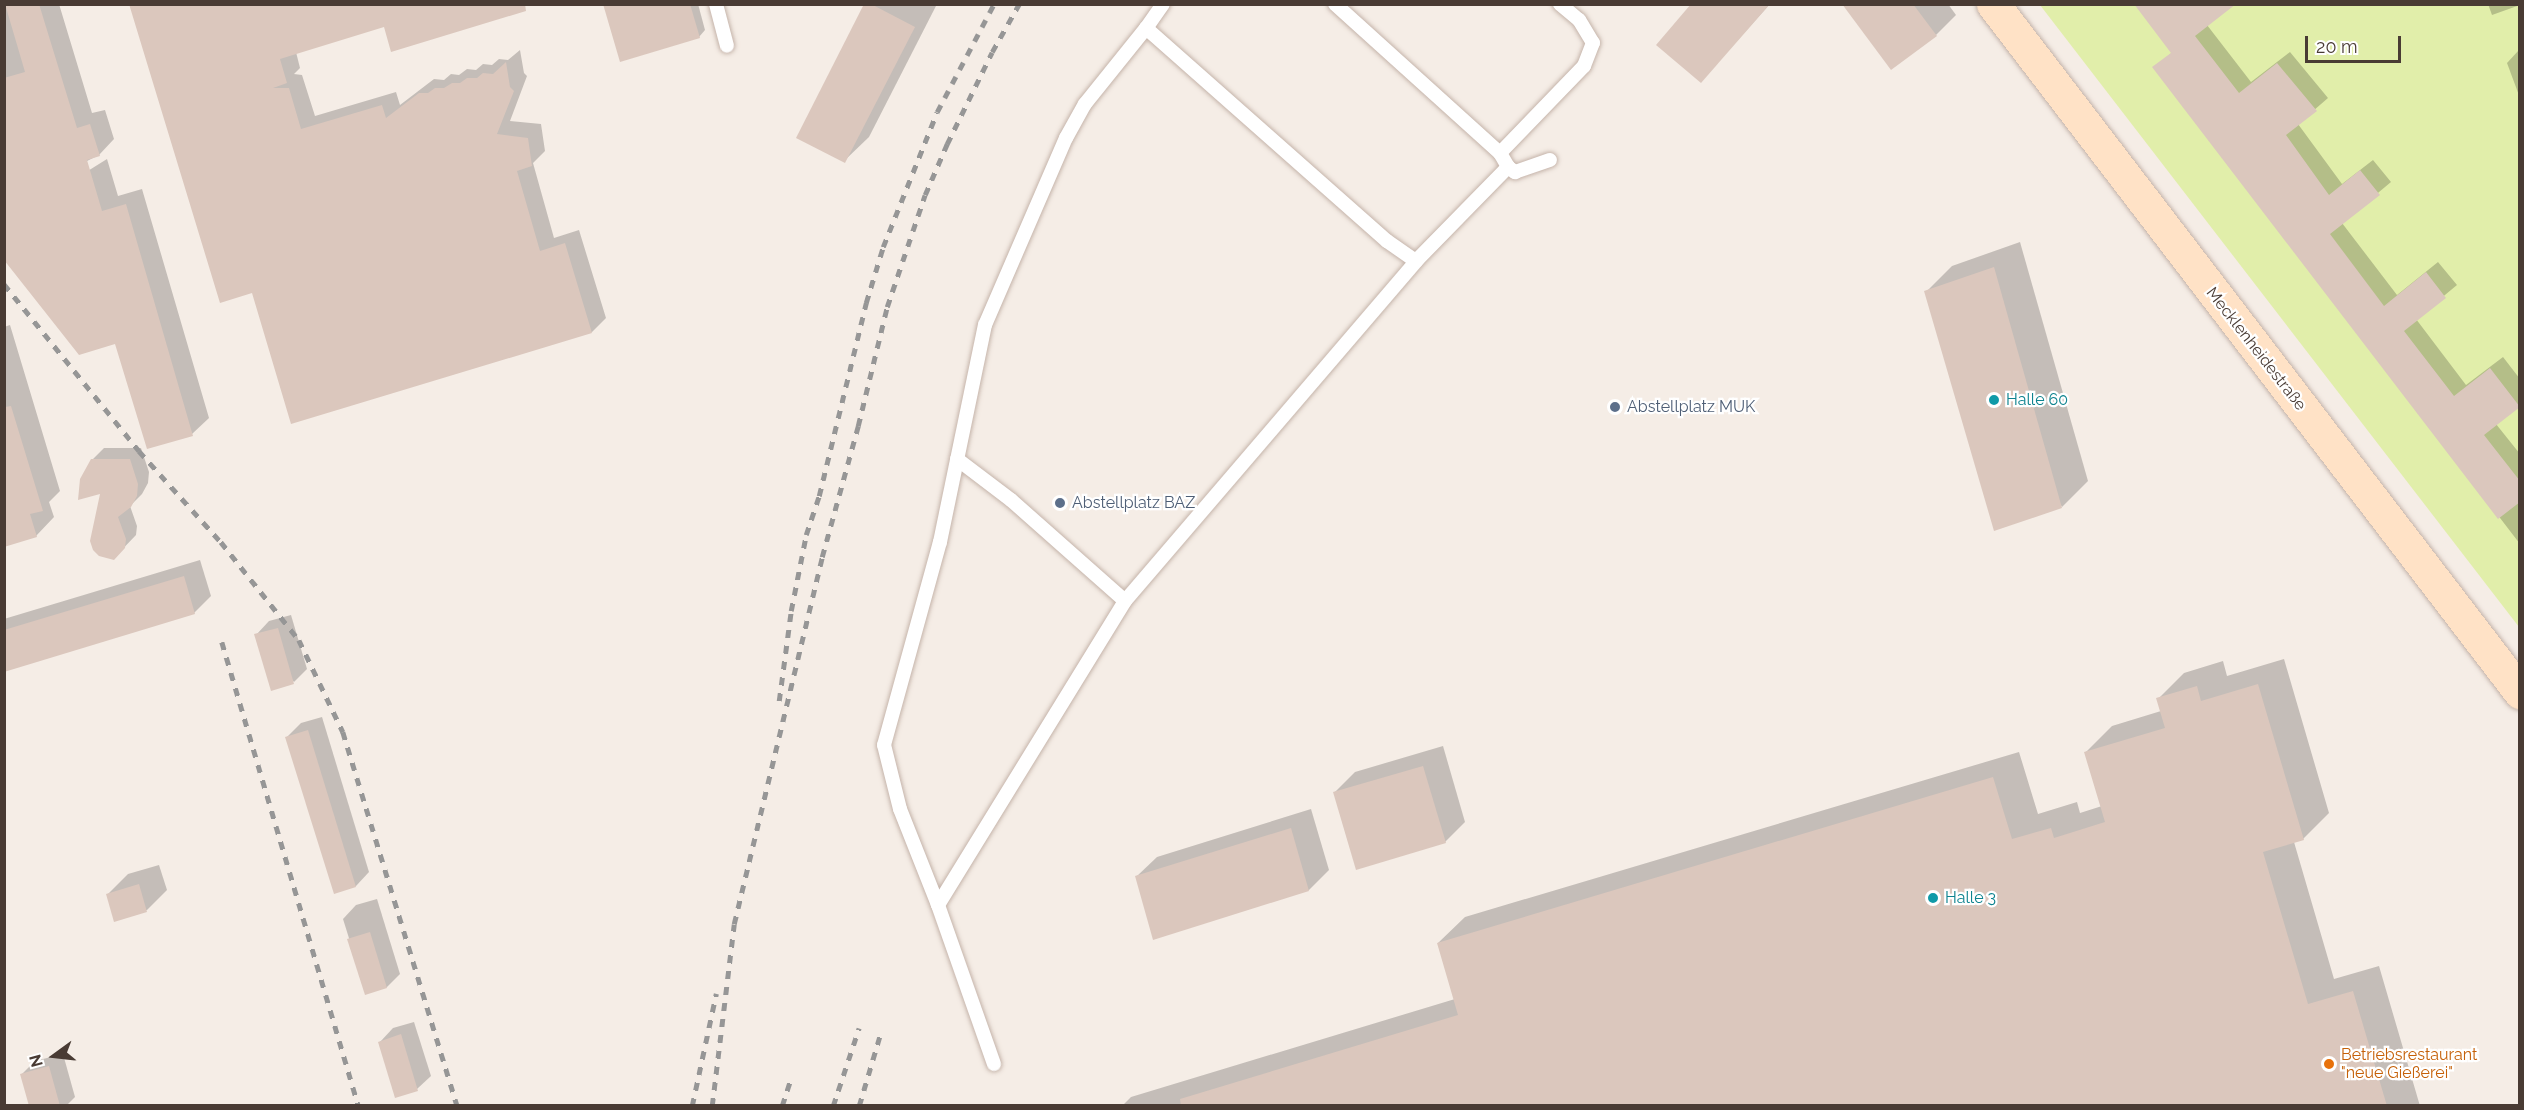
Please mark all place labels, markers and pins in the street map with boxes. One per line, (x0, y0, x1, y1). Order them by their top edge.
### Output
place label: Halle 60 (2006, 390, 2068, 410)
marker: Halle 60 (1987, 393, 2001, 407)
place label: Abstellplatz MUK (1627, 397, 1755, 417)
marker: Abstellplatz MUK (1608, 400, 1622, 414)
place label: Abstellplatz BAZ (1072, 493, 1195, 513)
marker: Abstellplatz BAZ (1053, 496, 1067, 510)
place label: Halle 3 (1945, 888, 1996, 908)
marker: Halle 3 (1926, 891, 1940, 905)
place label: Betriebsrestaurant "neue Gießerei" (2341, 1045, 2477, 1083)
marker: Betriebsrestaurant "neue Gießerei" (2322, 1057, 2336, 1071)

